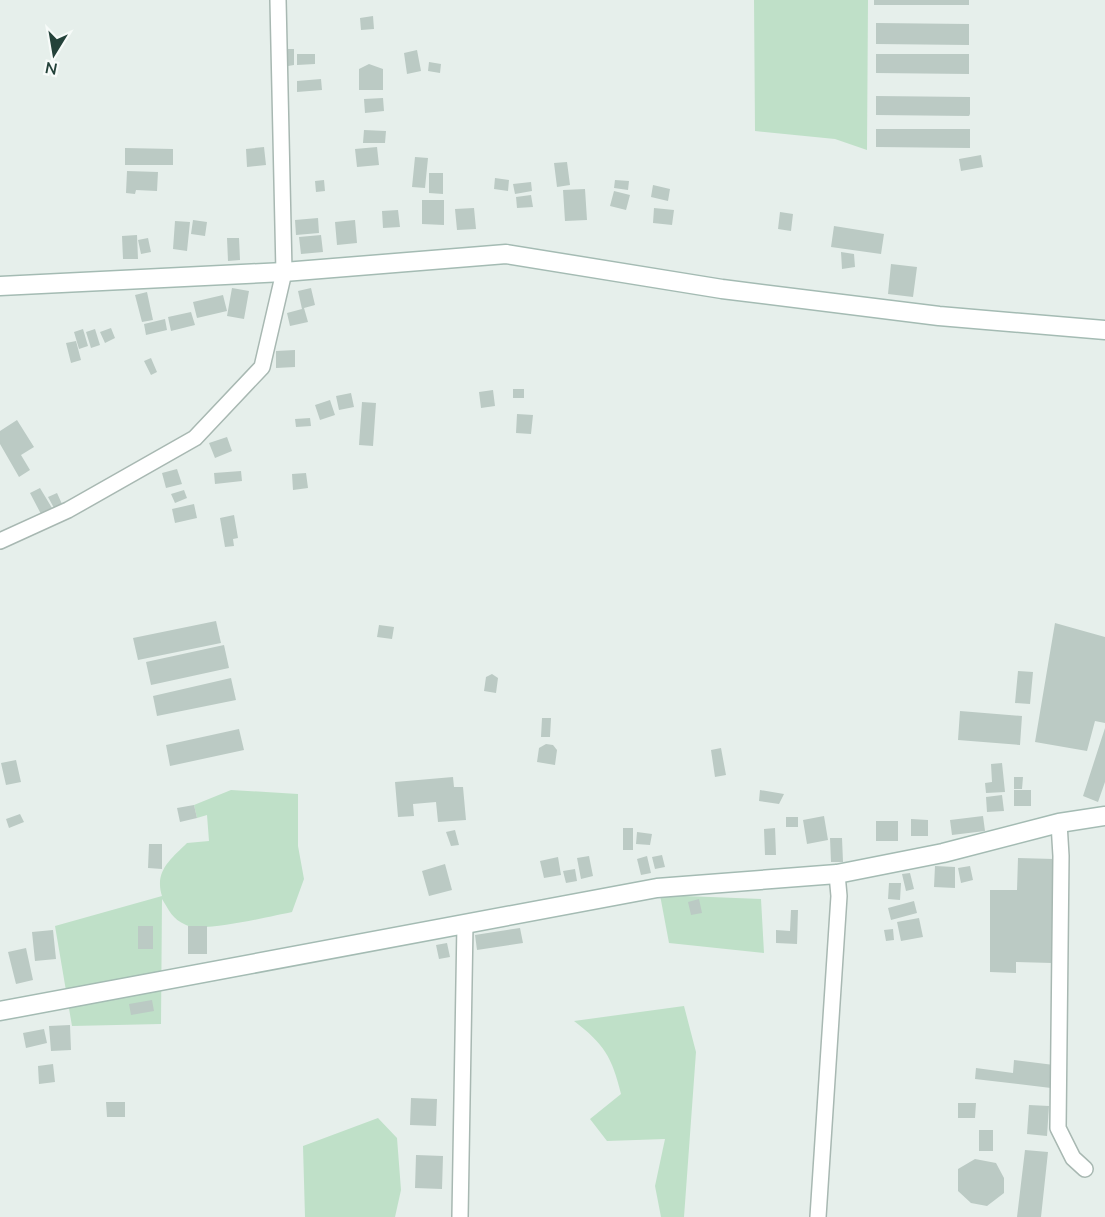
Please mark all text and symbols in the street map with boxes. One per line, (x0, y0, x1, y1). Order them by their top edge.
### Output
north arrow (24, 24, 84, 84)
text: N (43, 58, 59, 80)

